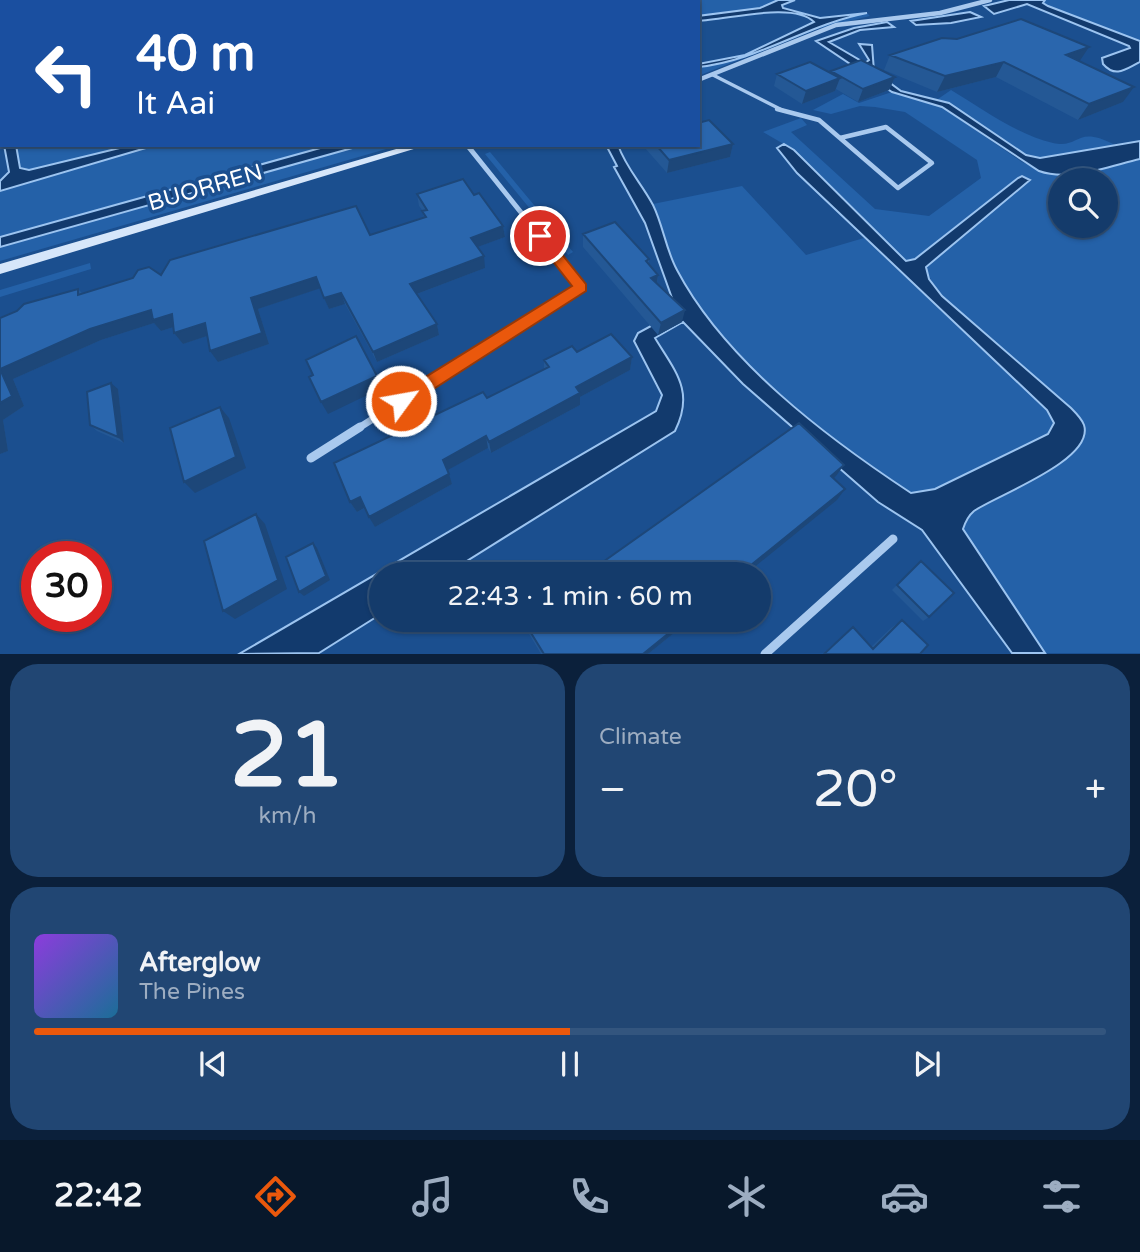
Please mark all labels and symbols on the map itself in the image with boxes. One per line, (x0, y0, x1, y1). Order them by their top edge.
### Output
street label: BUORREN (145, 158, 266, 218)
pin (510, 206, 570, 266)
position arrow (364, 364, 438, 438)
speed limit sign: 30 (21, 541, 112, 632)

